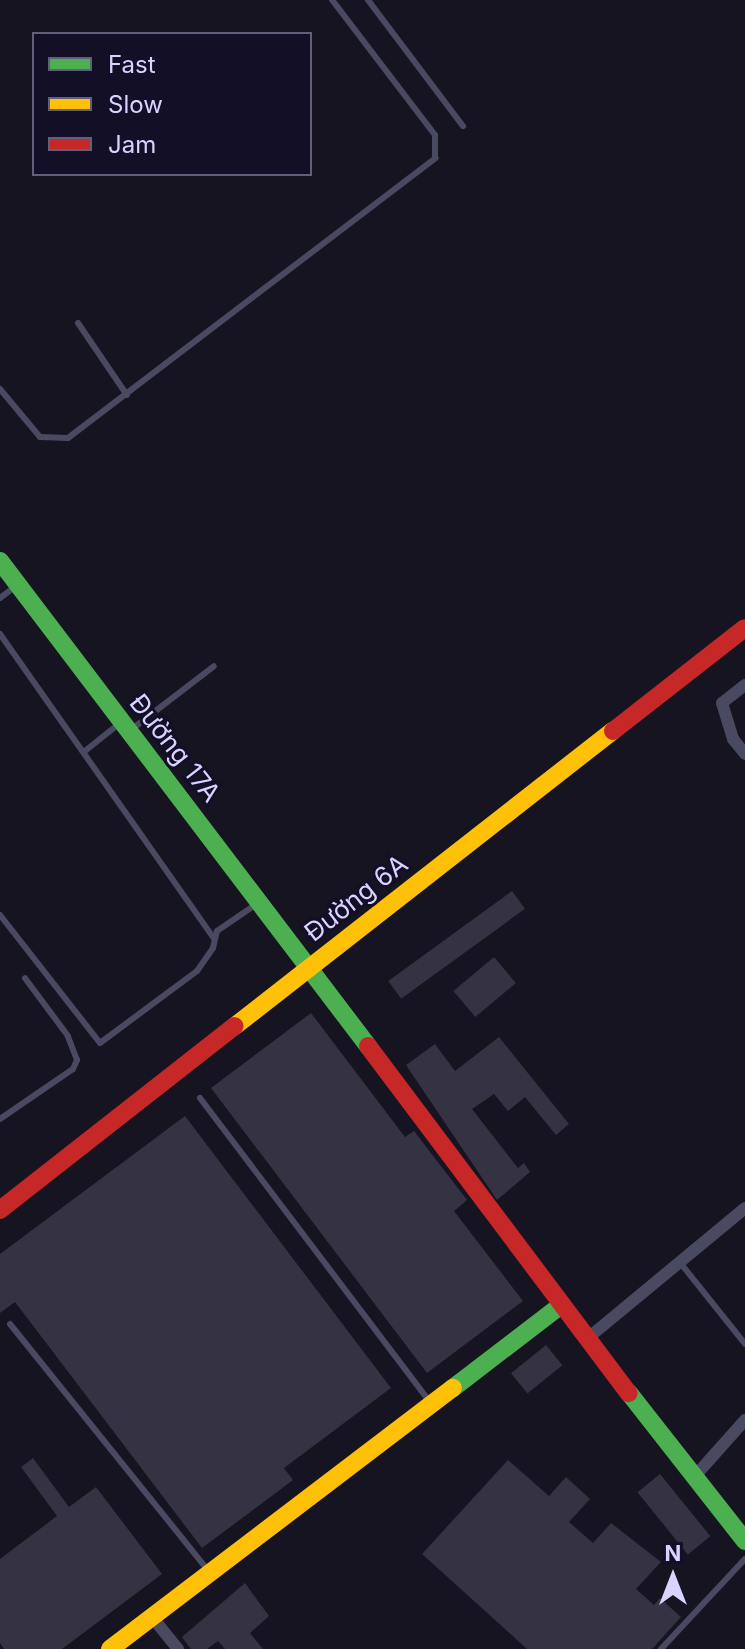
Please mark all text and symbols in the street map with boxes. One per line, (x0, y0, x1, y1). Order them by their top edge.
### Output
legend (32, 32, 312, 176)
text: Fast (108, 50, 156, 79)
text: Slow (108, 90, 163, 119)
text: Jam (108, 130, 156, 159)
street label: Đường 17A (123, 688, 227, 808)
street label: Đường 6A (298, 848, 414, 948)
north arrow (633, 1537, 713, 1617)
text: N (665, 1540, 681, 1566)

